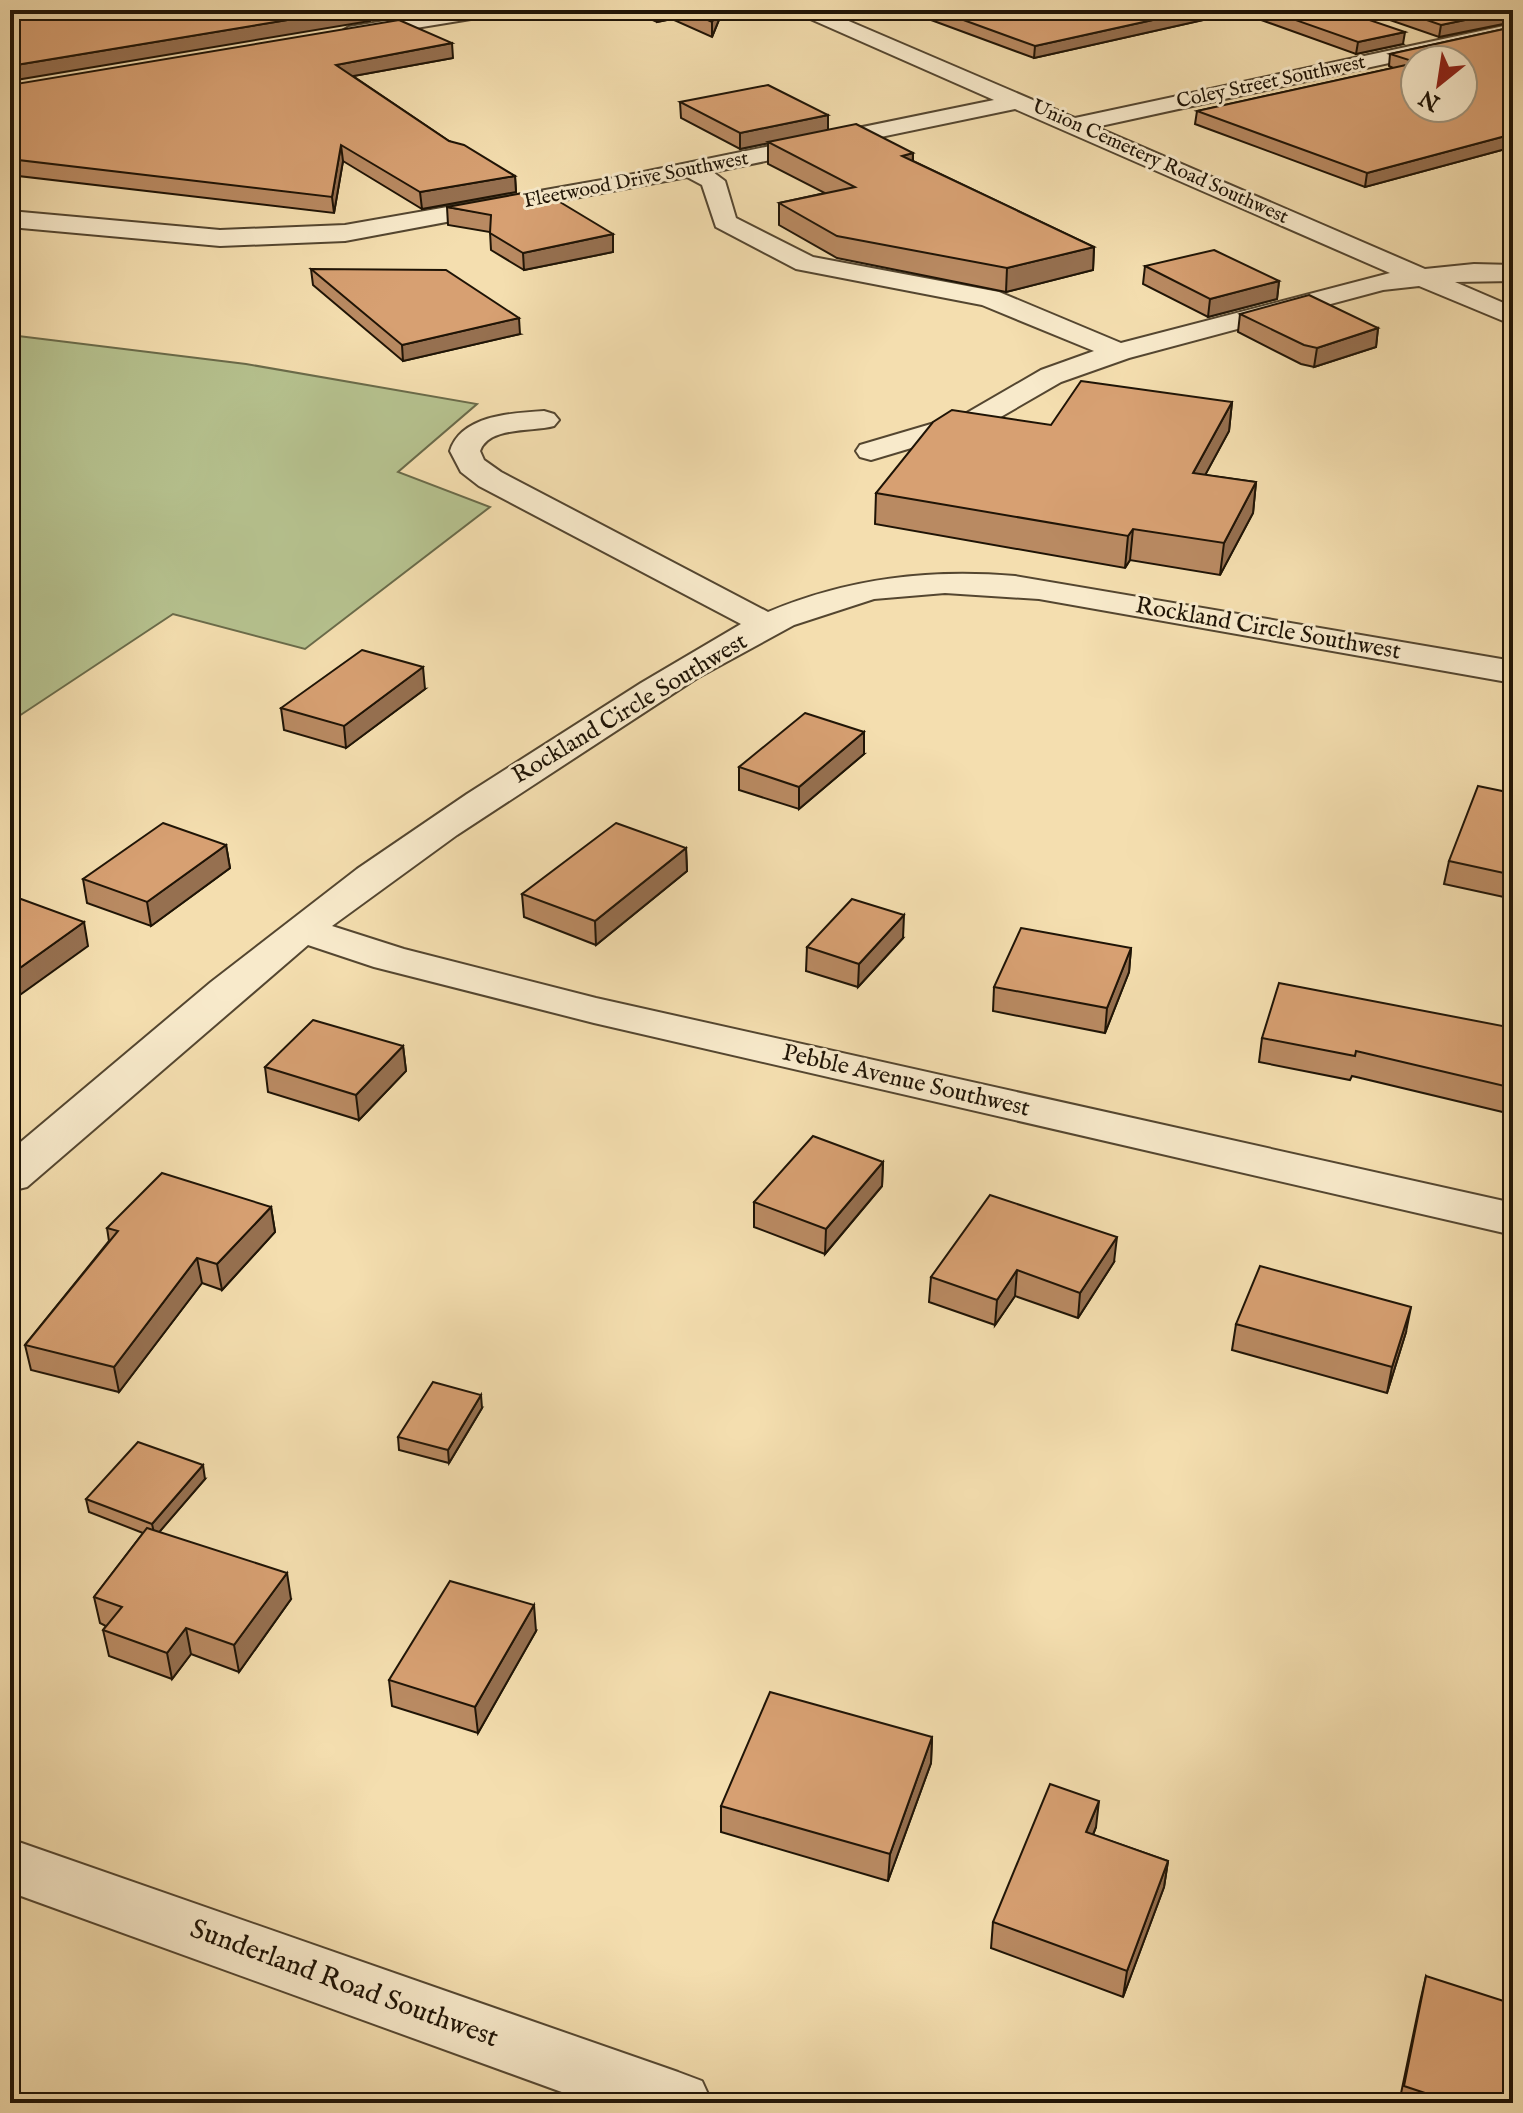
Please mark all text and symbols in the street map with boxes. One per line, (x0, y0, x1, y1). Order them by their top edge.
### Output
north arrow (1399, 44, 1479, 124)
street label: Coley Street Southwest (1174, 50, 1368, 114)
text: N (1415, 83, 1446, 117)
street label: Union Cemetery Road Southwest (1028, 94, 1292, 230)
street label: Fleetwood Drive Southwest (521, 146, 751, 214)
street label: Rockland Circle Southwest (1133, 590, 1403, 668)
street label: Rockland Circle Southwest (507, 626, 753, 792)
street label: Pebble Avenue Southwest (779, 1037, 1033, 1125)
street label: Sunderland Road Southwest (185, 1912, 503, 2056)

